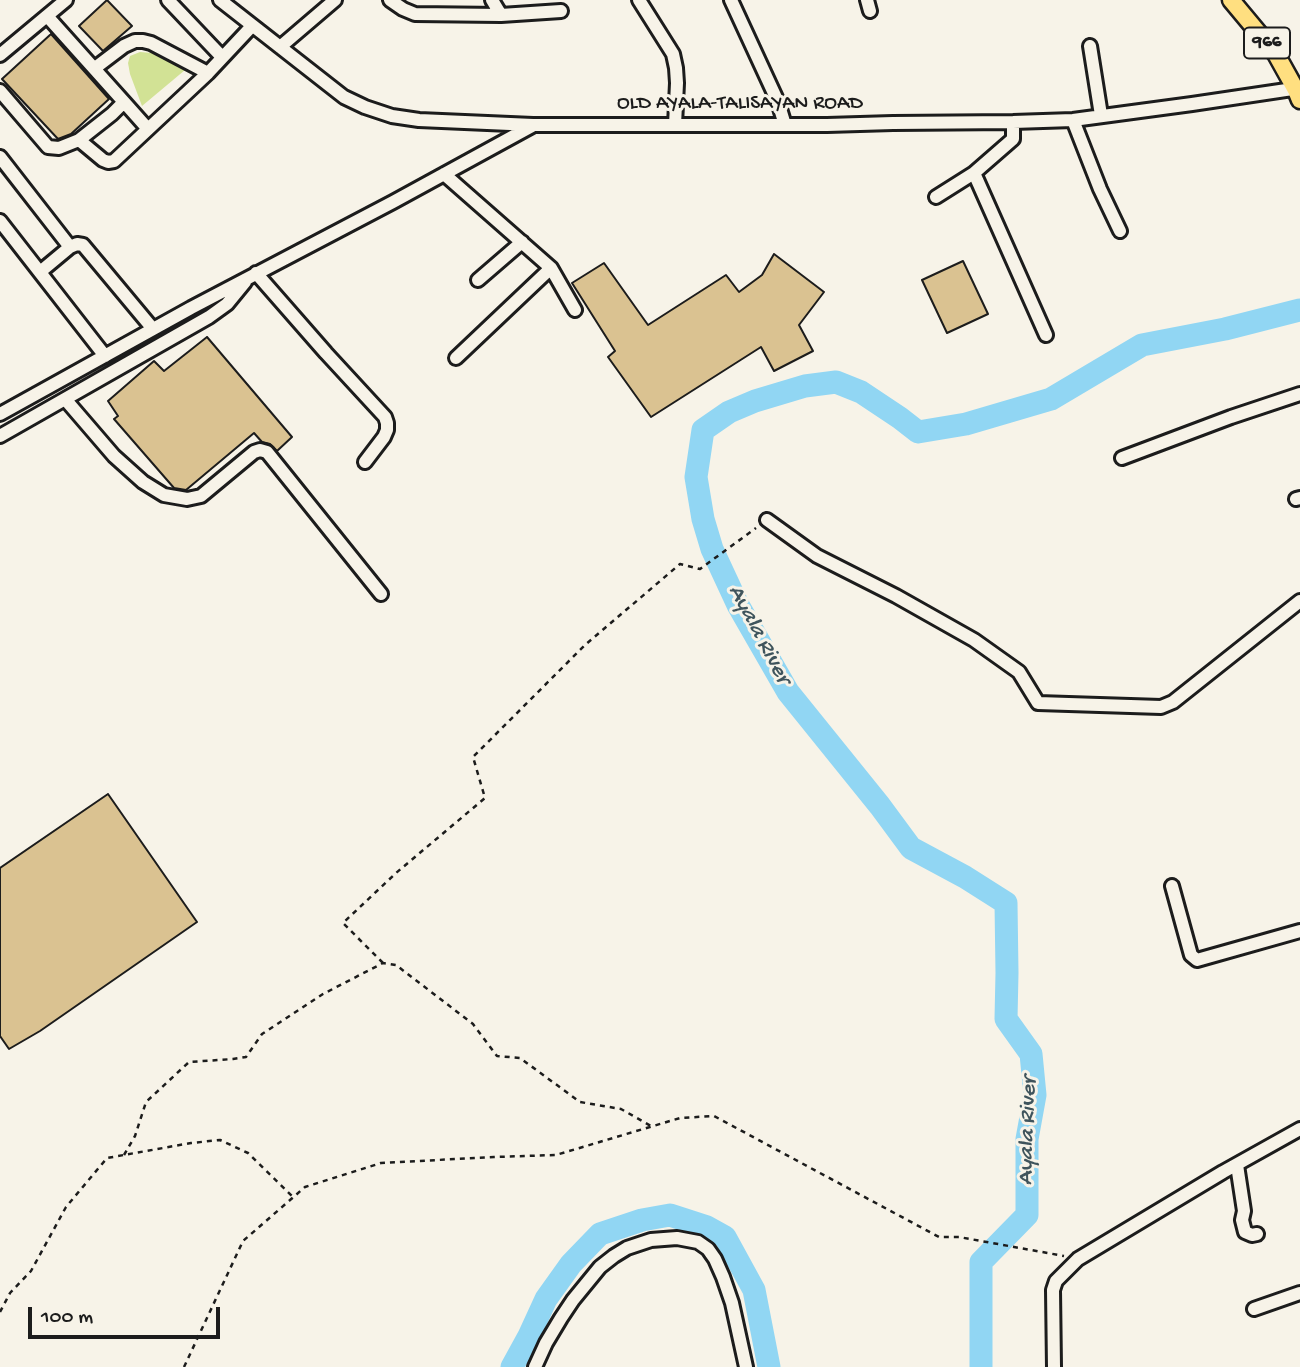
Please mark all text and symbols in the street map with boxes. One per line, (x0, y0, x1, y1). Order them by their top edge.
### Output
road number: 966 (1244, 28, 1290, 58)
street label: OLD AYALA-TALISAYAN ROAD (617, 92, 863, 118)
water label: Ayala River (720, 581, 796, 689)
water label: Ayala River (1013, 1076, 1045, 1186)
scale bar (32, 1294, 224, 1338)
text: 100 m (41, 1306, 93, 1331)

